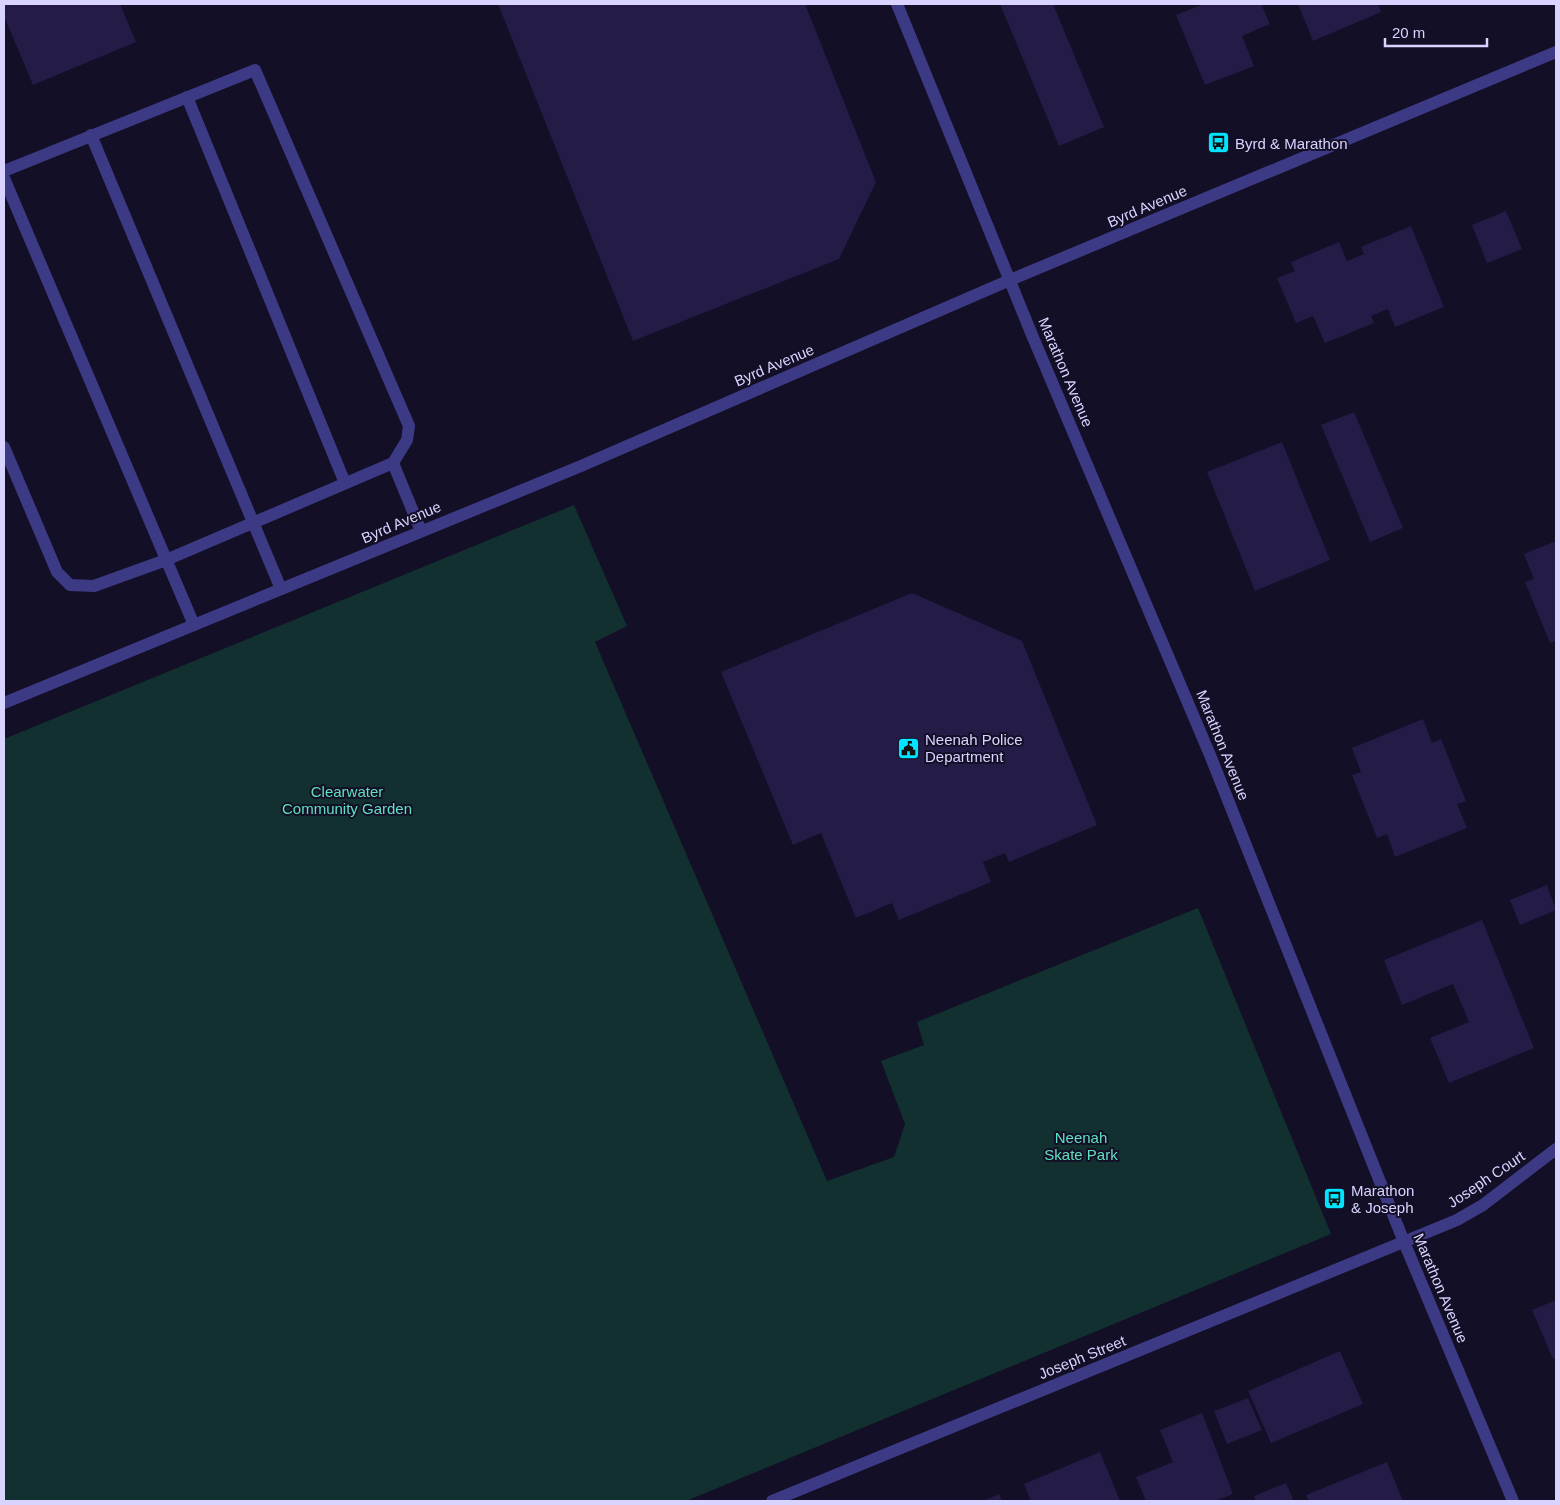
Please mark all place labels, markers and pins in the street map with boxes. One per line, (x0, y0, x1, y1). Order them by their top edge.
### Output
bus stop icon: Byrd & Marathon (1207, 131, 1231, 155)
place label: Byrd & Marathon (1235, 135, 1348, 152)
place label: Neenah Police Department (925, 731, 1023, 765)
public building icon: Neenah Police Department (897, 736, 921, 760)
place label: Marathon & Joseph (1351, 1182, 1414, 1216)
bus stop icon: Marathon & Joseph (1323, 1187, 1347, 1211)

